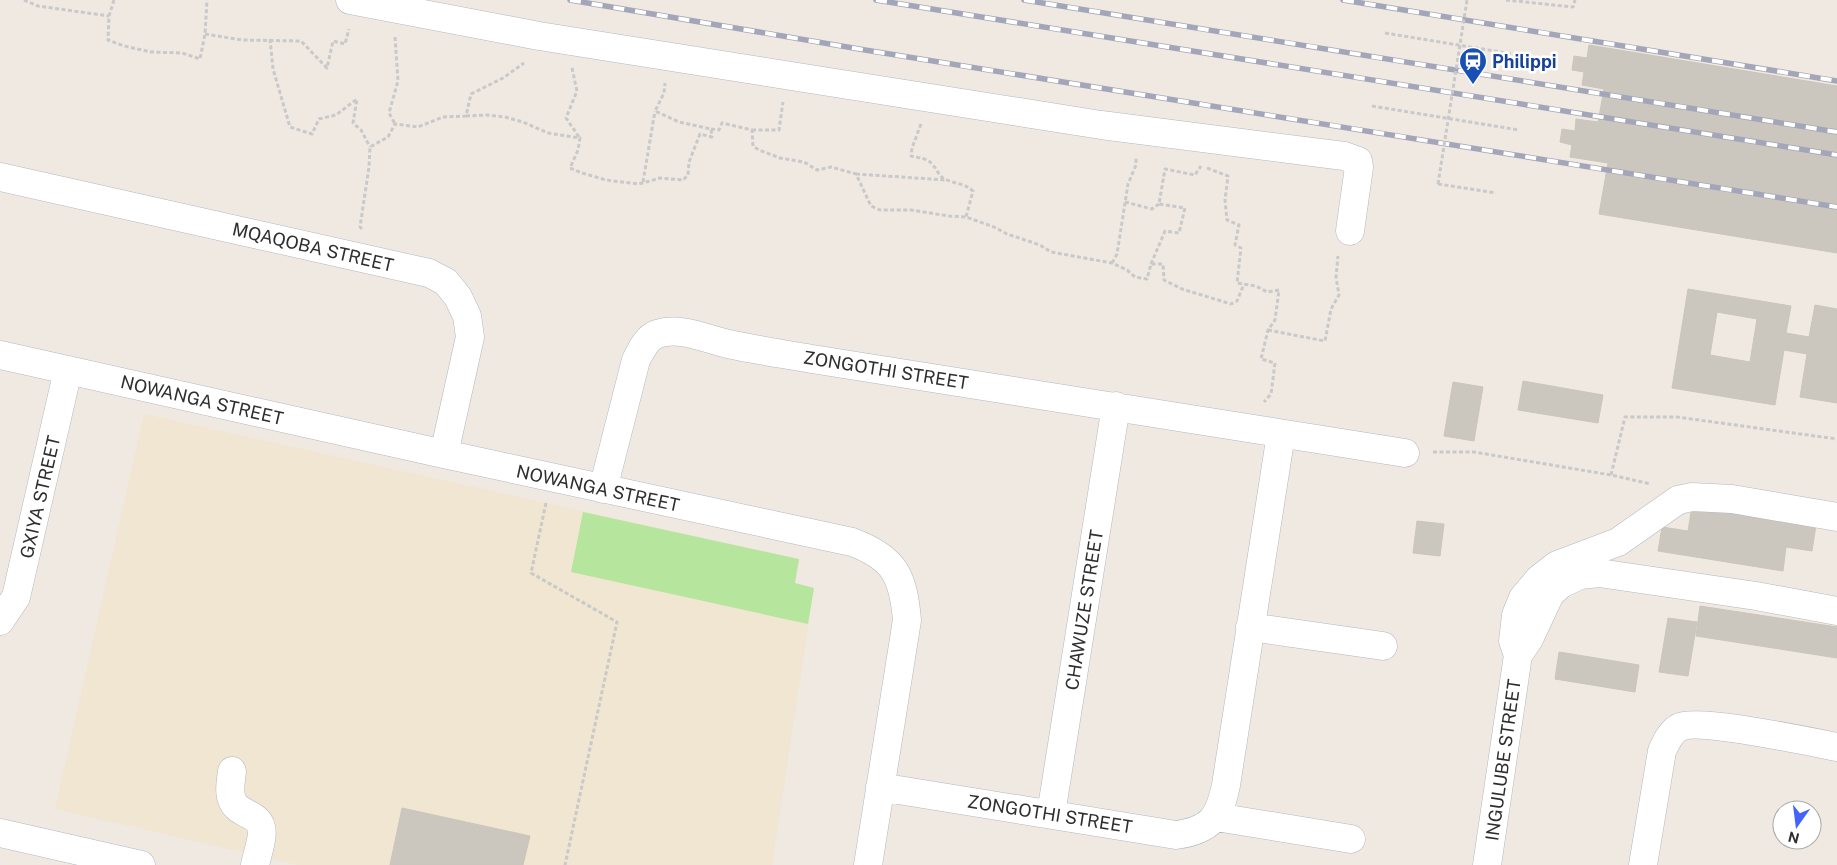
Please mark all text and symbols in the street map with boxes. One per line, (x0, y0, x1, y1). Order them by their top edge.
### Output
station icon: Philippi (1458, 46, 1488, 85)
place label: Philippi (1492, 51, 1557, 72)
street label: MQAQOBA STREET (230, 218, 396, 276)
street label: ZONGOTHI STREET (802, 347, 970, 393)
street label: NOWANGA STREET (119, 371, 286, 429)
street label: GXIYA STREET (16, 433, 64, 560)
street label: NOWANGA STREET (514, 460, 682, 516)
street label: CHAWUZE STREET (1061, 528, 1107, 692)
street label: INGULUBE STREET (1481, 678, 1525, 842)
street label: ZONGOTHI STREET (966, 791, 1134, 837)
north arrow (1772, 800, 1822, 850)
text: N (1787, 829, 1801, 847)

